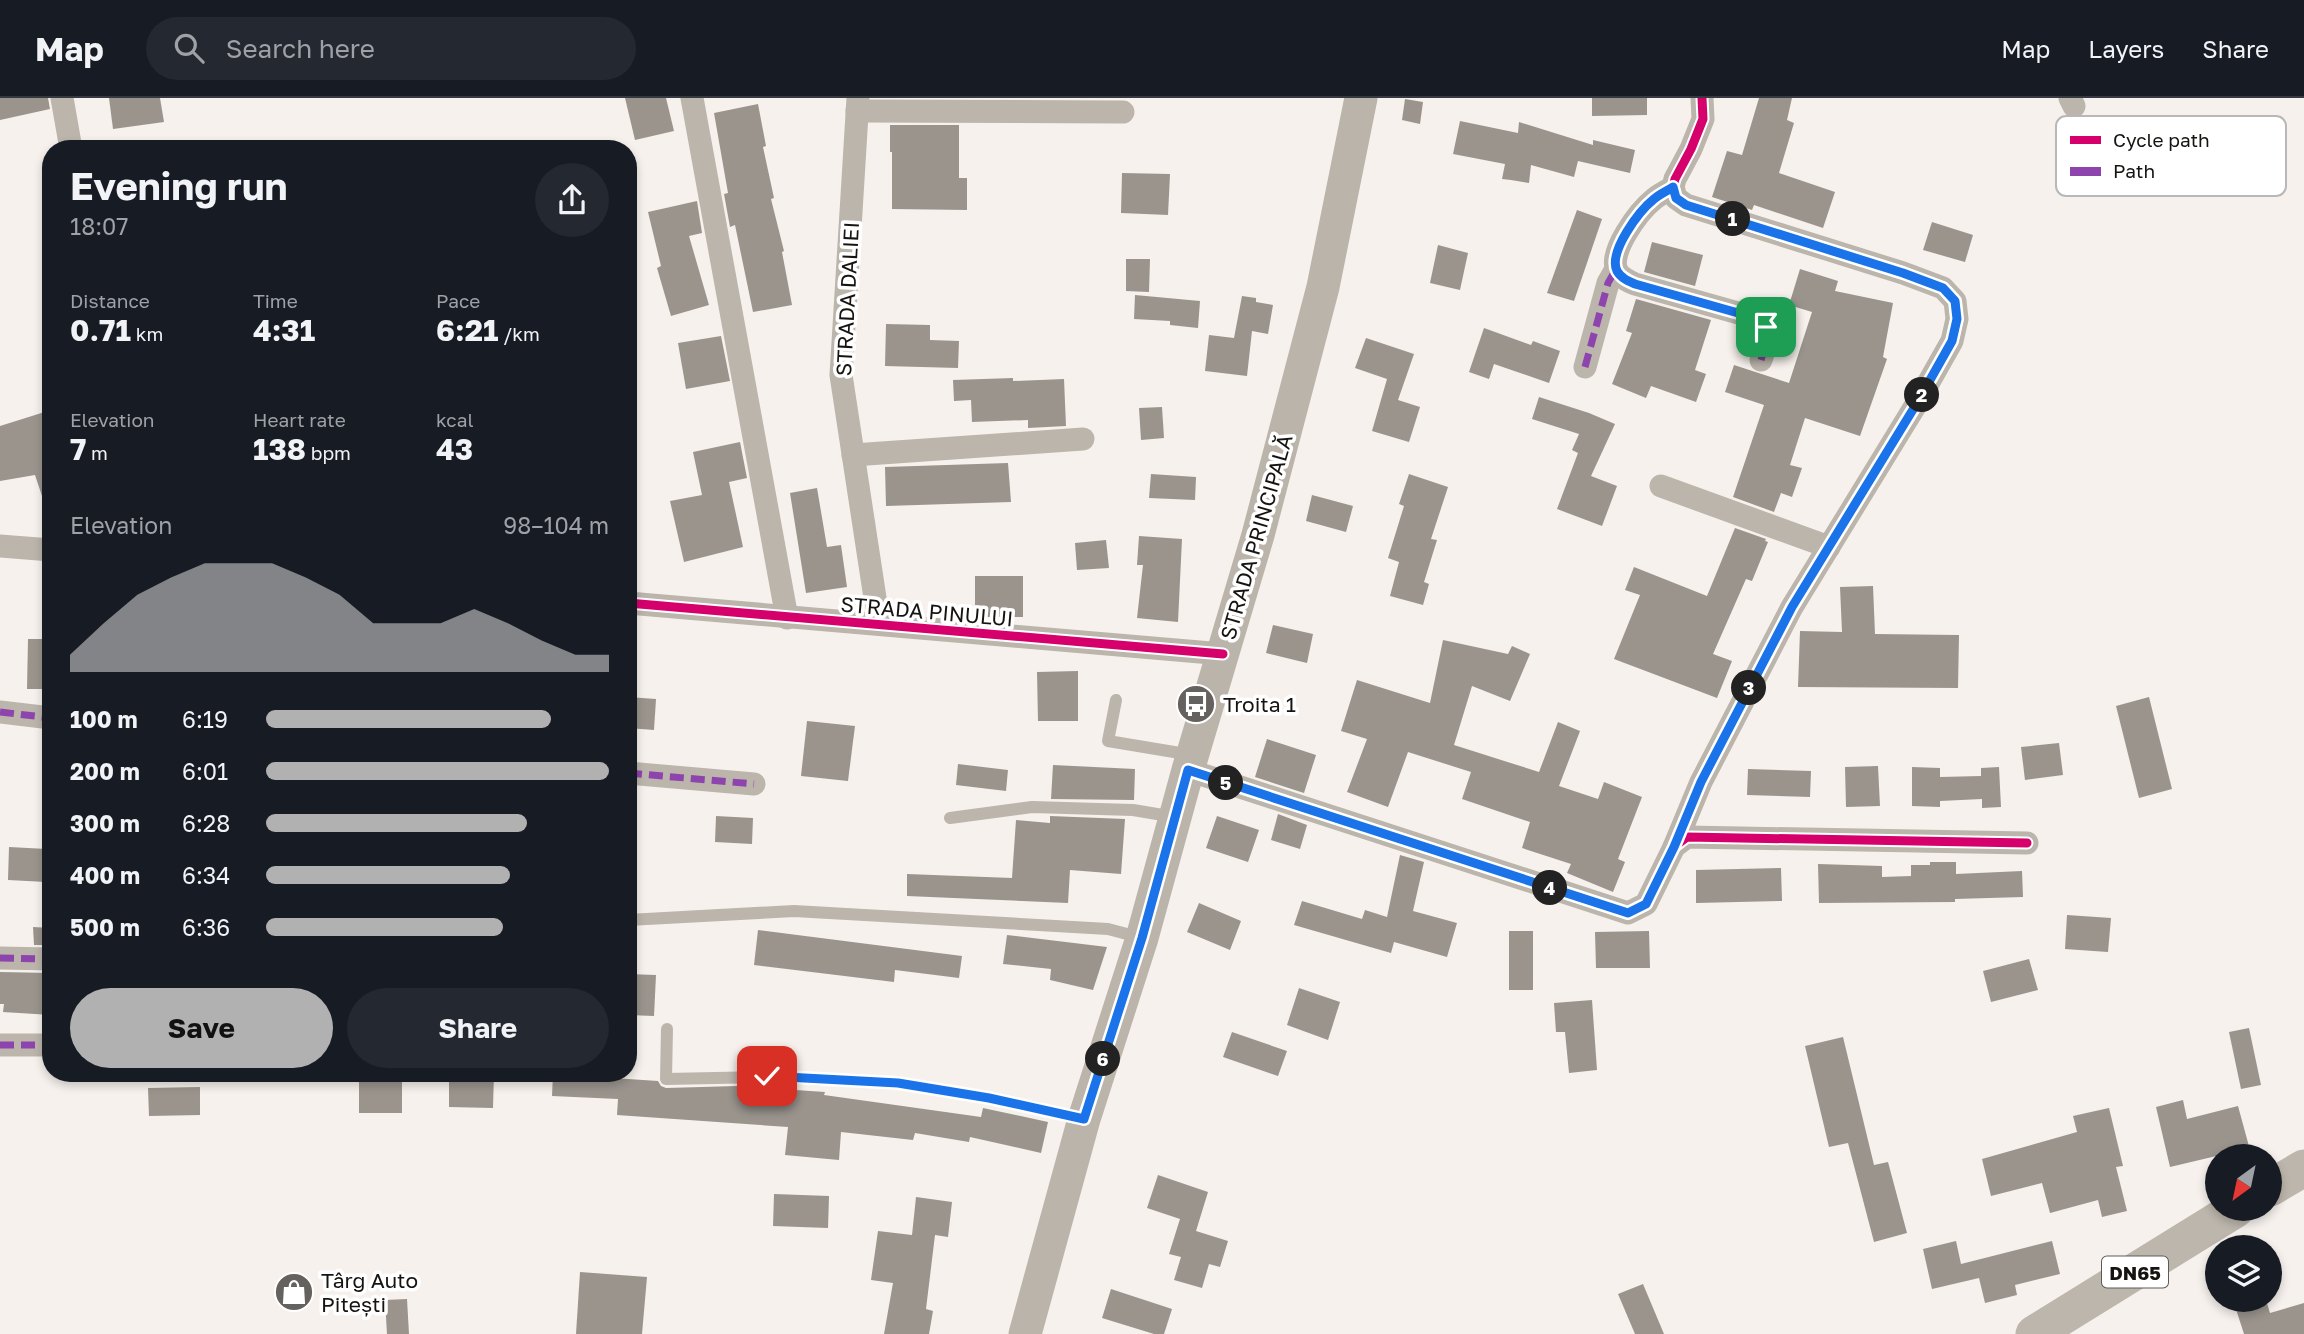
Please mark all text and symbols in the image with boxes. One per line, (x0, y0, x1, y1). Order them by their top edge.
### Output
search box (146, 17, 636, 80)
text: Map (35, 29, 104, 68)
icon: search (170, 29, 208, 67)
text: Search here (226, 33, 375, 64)
text: Map (2001, 34, 2050, 63)
text: Layers (2088, 34, 2164, 63)
text: Share (2202, 34, 2269, 63)
legend (2056, 116, 2286, 196)
text: Cycle path (2113, 128, 2210, 151)
text: Path (2113, 159, 2155, 182)
text: Evening run (70, 163, 288, 208)
button: share (535, 163, 609, 237)
pin: 1 (1716, 202, 1750, 236)
text: 1 (1728, 207, 1737, 230)
text: 18:07 (70, 212, 129, 240)
street label: STRADA DALIEI (830, 221, 864, 377)
text: Distance (70, 289, 150, 312)
text: Time (253, 289, 298, 312)
text: Pace (436, 289, 480, 312)
pin (1736, 297, 1796, 357)
icon: arrive (1747, 308, 1785, 346)
text: 0.71 (70, 312, 131, 348)
text: 4:31 (253, 312, 315, 348)
text: 6:21 (436, 312, 498, 348)
text: km (131, 322, 163, 345)
text: /km (498, 322, 540, 345)
pin: 2 (1904, 378, 1940, 412)
text: 2 (1916, 383, 1927, 406)
text: Elevation (70, 408, 155, 431)
text: Heart rate (253, 408, 346, 431)
text: kcal (436, 408, 474, 431)
text: 7 (70, 431, 86, 467)
text: 138 (253, 431, 306, 467)
text: 43 (436, 431, 473, 467)
street label: STRADA PRINCIPALĂ (1214, 431, 1298, 643)
text: m (86, 441, 108, 464)
text: bpm (306, 441, 351, 464)
text: Elevation (70, 511, 172, 539)
text: 98–104 m (503, 511, 609, 539)
street label: STRADA PINULUI (840, 591, 1014, 631)
pin: 3 (1732, 670, 1766, 706)
text: 3 (1743, 676, 1754, 699)
bus stop icon: Troita 1 (1175, 683, 1217, 725)
place label: Troita 1 (1223, 691, 1296, 717)
text: 100 m (70, 705, 138, 733)
text: 6:19 (182, 705, 228, 733)
text: 200 m (70, 757, 140, 785)
text: 6:01 (182, 757, 228, 785)
pin: 5 (1208, 766, 1244, 800)
text: 5 (1220, 771, 1231, 794)
text: 300 m (70, 809, 140, 837)
text: 6:28 (182, 809, 230, 837)
text: 400 m (70, 861, 140, 889)
text: 6:34 (182, 861, 230, 889)
pin: 4 (1532, 870, 1568, 906)
text: 4 (1544, 876, 1555, 899)
text: 500 m (70, 913, 140, 941)
text: 6:36 (182, 913, 230, 941)
button: Save (70, 988, 333, 1068)
button: Share (347, 988, 609, 1068)
pin: 6 (1086, 1042, 1120, 1076)
pin (737, 1046, 797, 1106)
text: 6 (1096, 1047, 1109, 1070)
icon: check (748, 1057, 786, 1095)
north arrow (2205, 1144, 2282, 1222)
map controls (2205, 1144, 2282, 1312)
button: layers (2205, 1235, 2282, 1312)
road number: DN65 (2102, 1256, 2168, 1288)
place label: Târg Auto Pitești (321, 1267, 418, 1317)
shop icon: Târg Auto Pitești (273, 1271, 315, 1313)

